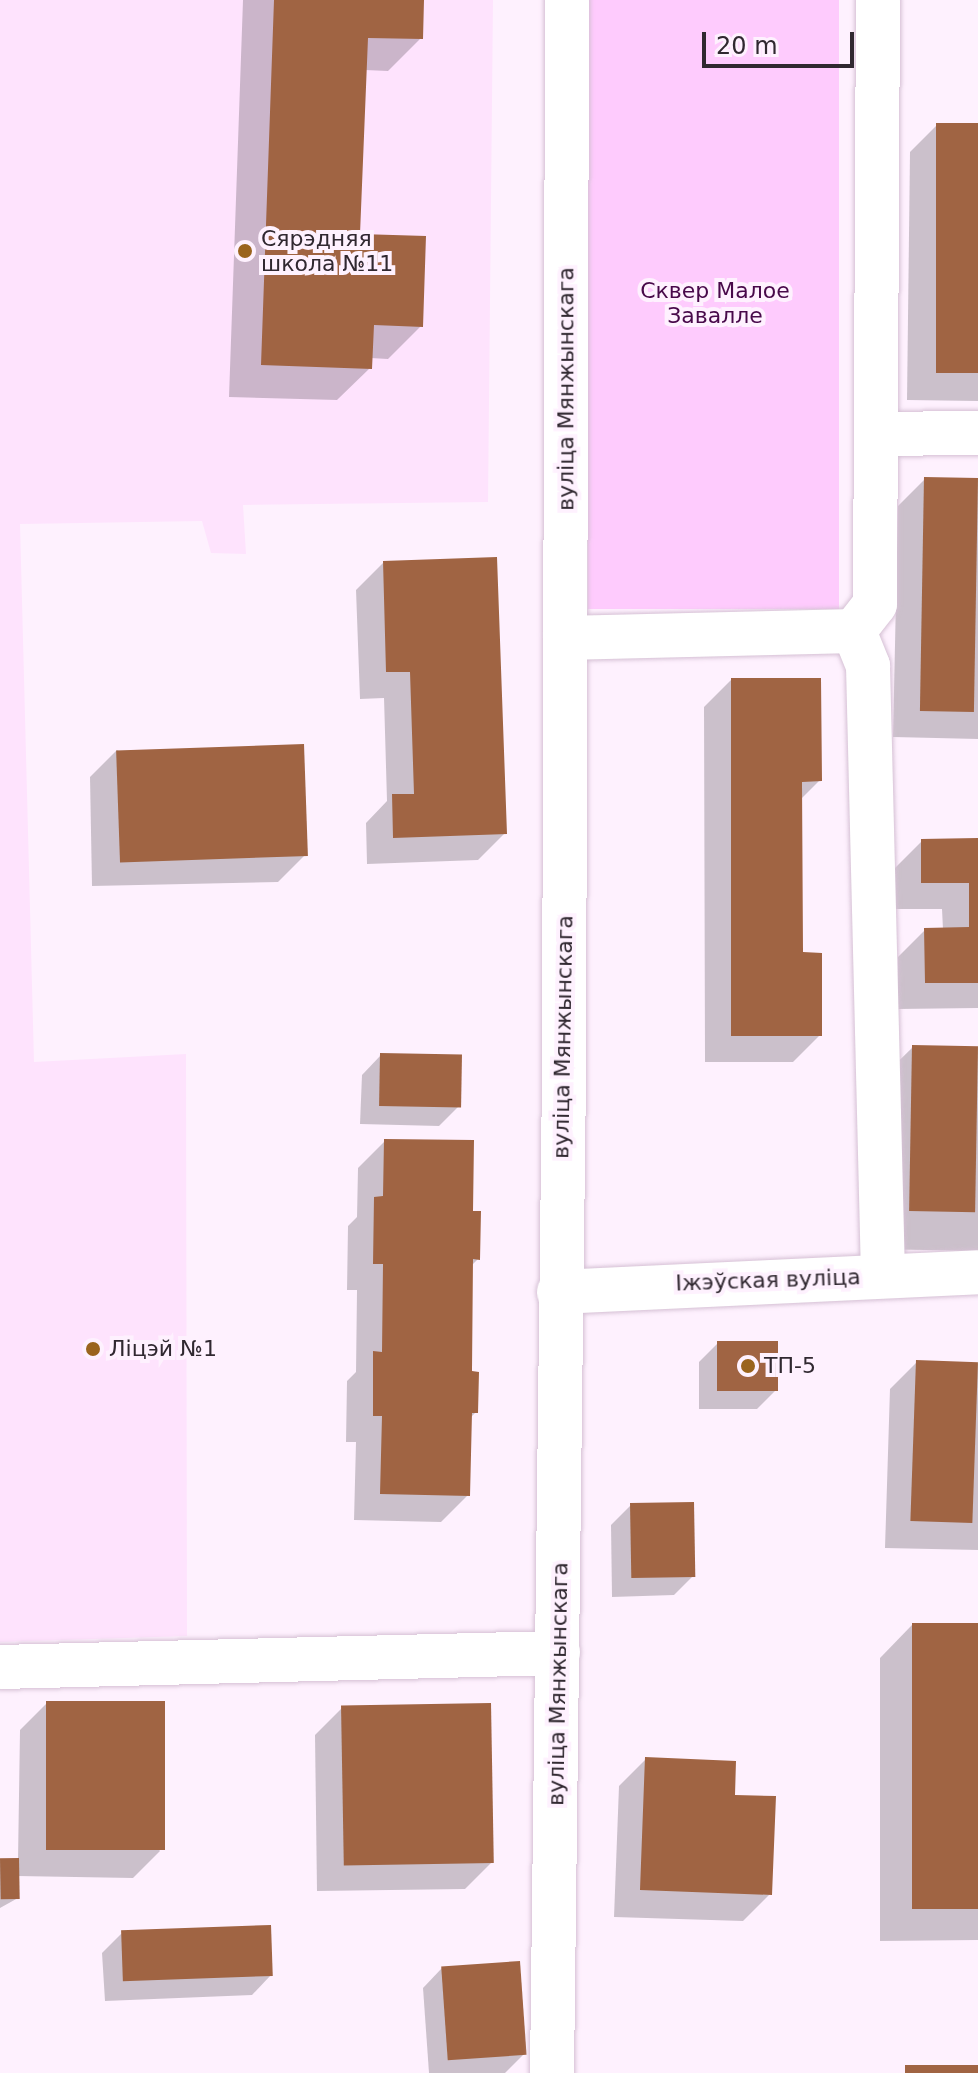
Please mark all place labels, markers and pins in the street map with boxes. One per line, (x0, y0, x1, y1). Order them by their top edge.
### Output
place label: Сярэдняя школа №11 (261, 225, 393, 276)
marker: Сярэдняя школа №11 (236, 242, 254, 260)
place label: Ліцэй №1 (109, 1336, 217, 1362)
marker: Ліцэй №1 (84, 1340, 102, 1358)
place label: ТП-5 (764, 1353, 816, 1379)
marker: ТП-5 (739, 1357, 757, 1375)

